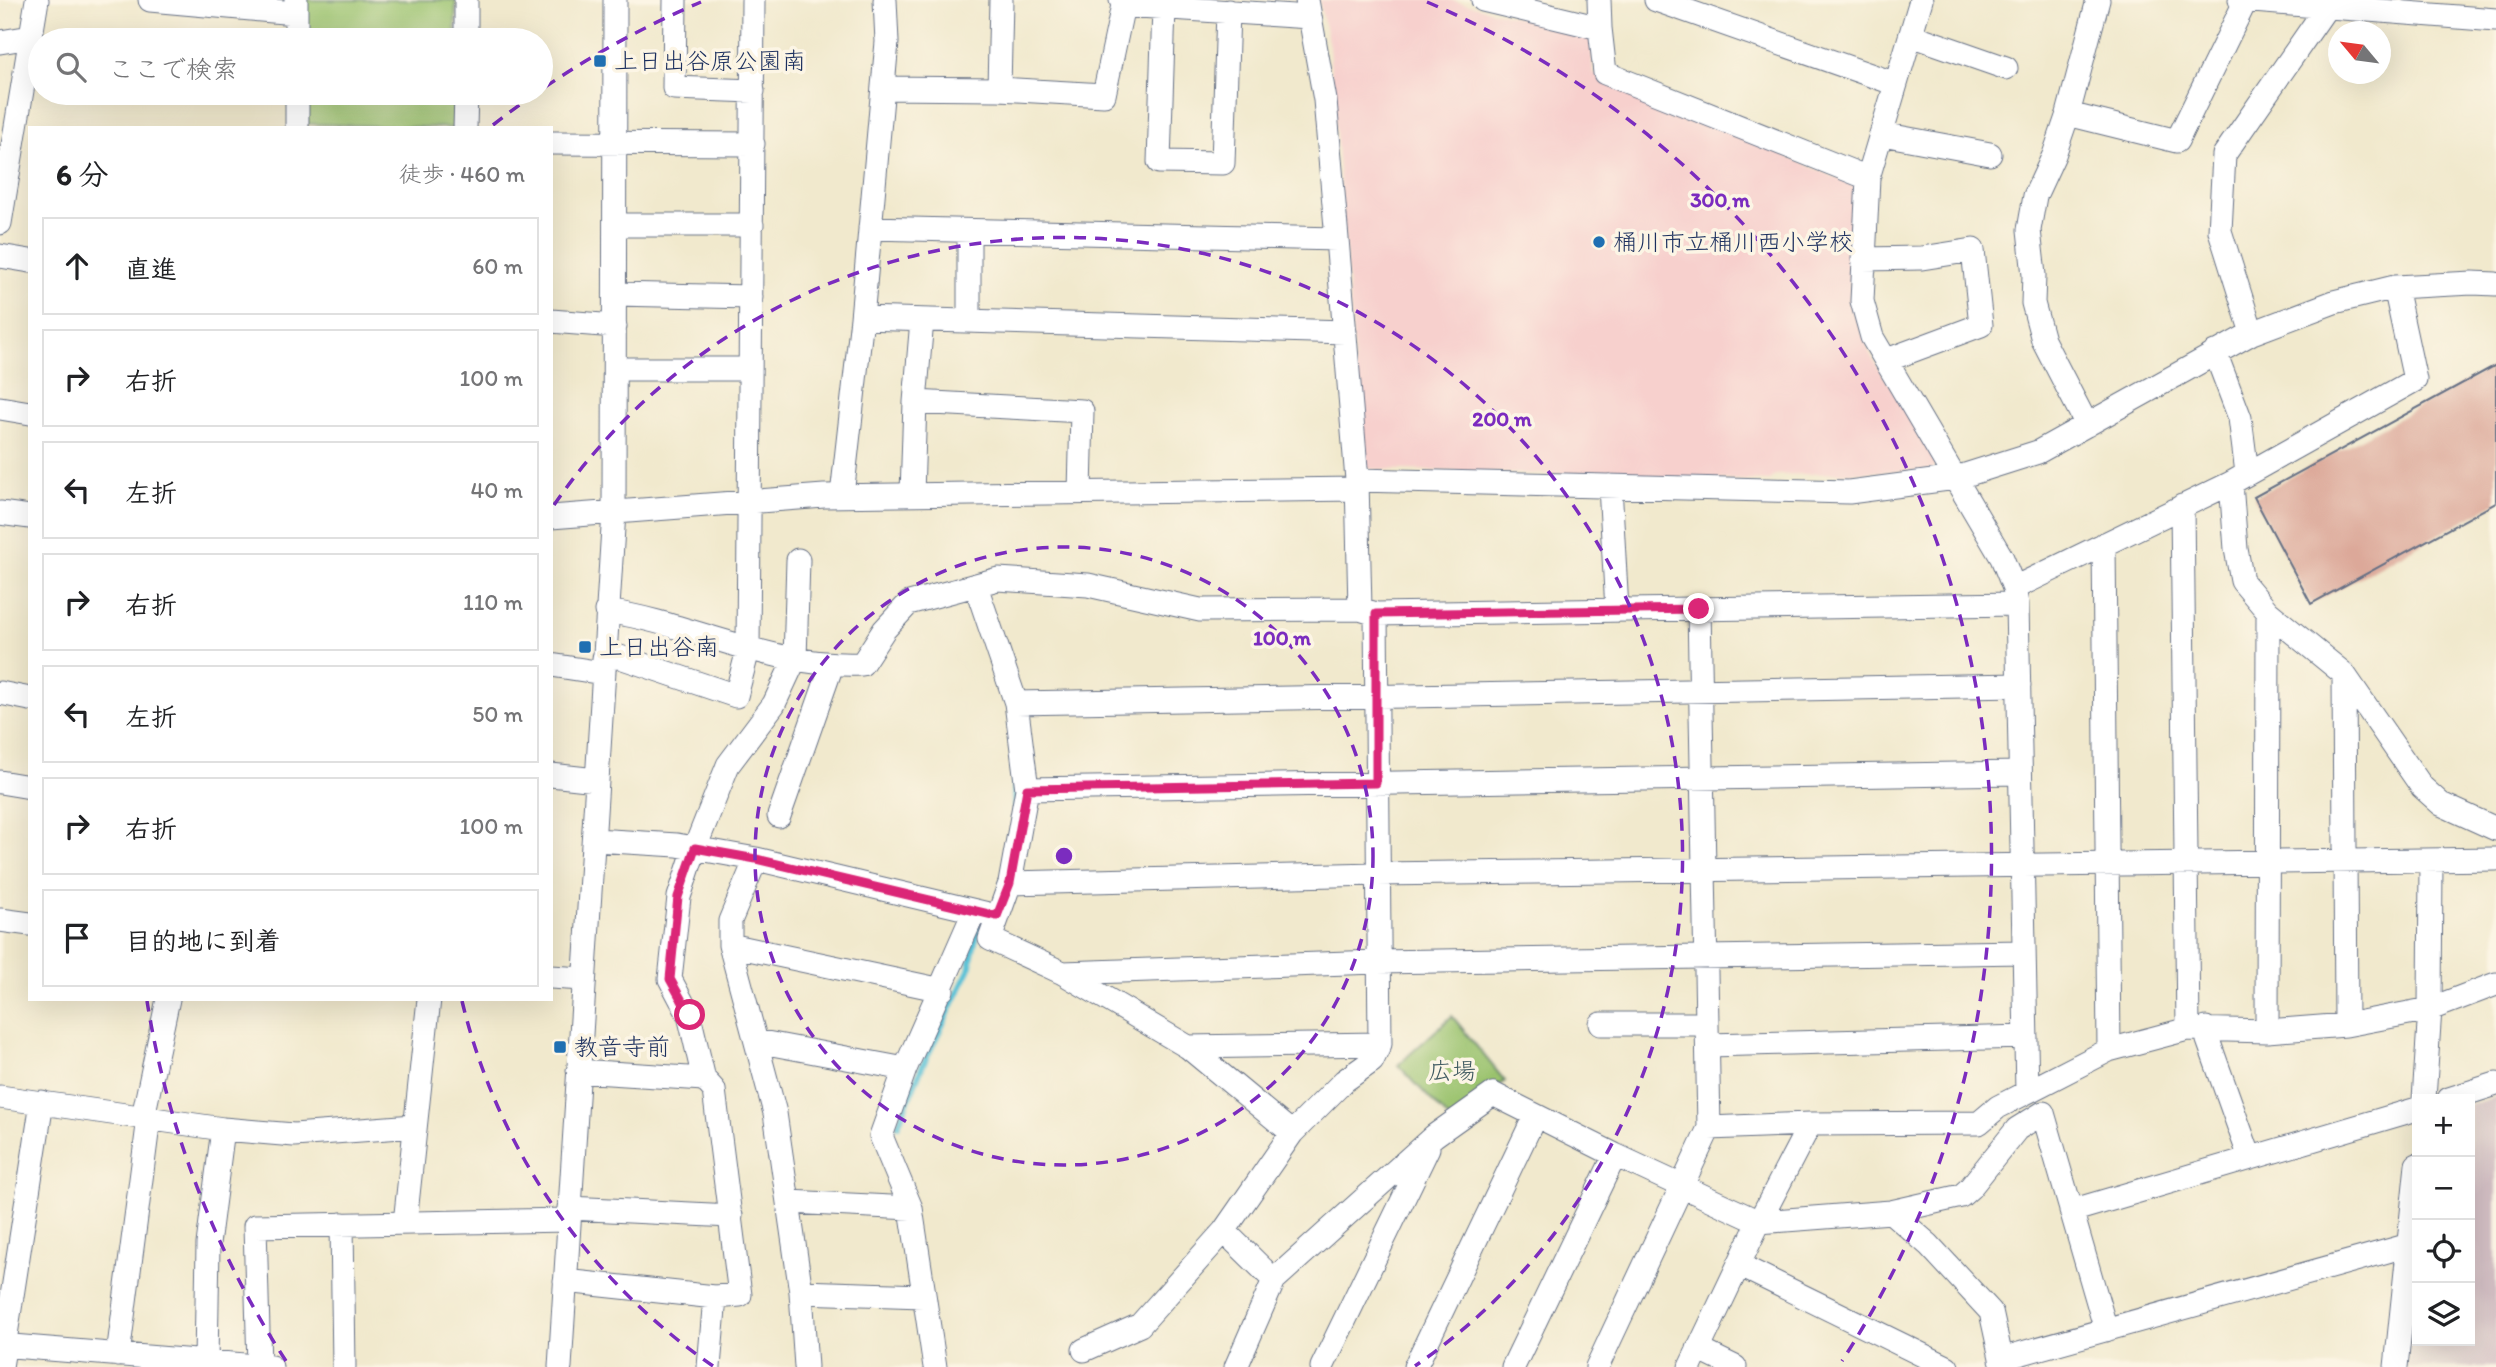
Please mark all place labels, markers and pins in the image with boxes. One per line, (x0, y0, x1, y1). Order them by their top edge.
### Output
place label: 上日出谷原公園南 (614, 46, 806, 75)
marker: 上日出谷原公園南 (592, 53, 608, 69)
place label: 桶川市立桶川西小学校 (1613, 227, 1853, 256)
marker: 桶川市立桶川西小学校 (1591, 234, 1607, 250)
place label: 上日出谷南 (599, 632, 719, 661)
marker: 上日出谷南 (577, 639, 593, 655)
centre of rings (1052, 844, 1076, 868)
place label: 教音寺前 (574, 1032, 670, 1061)
marker: 教音寺前 (552, 1039, 568, 1055)

